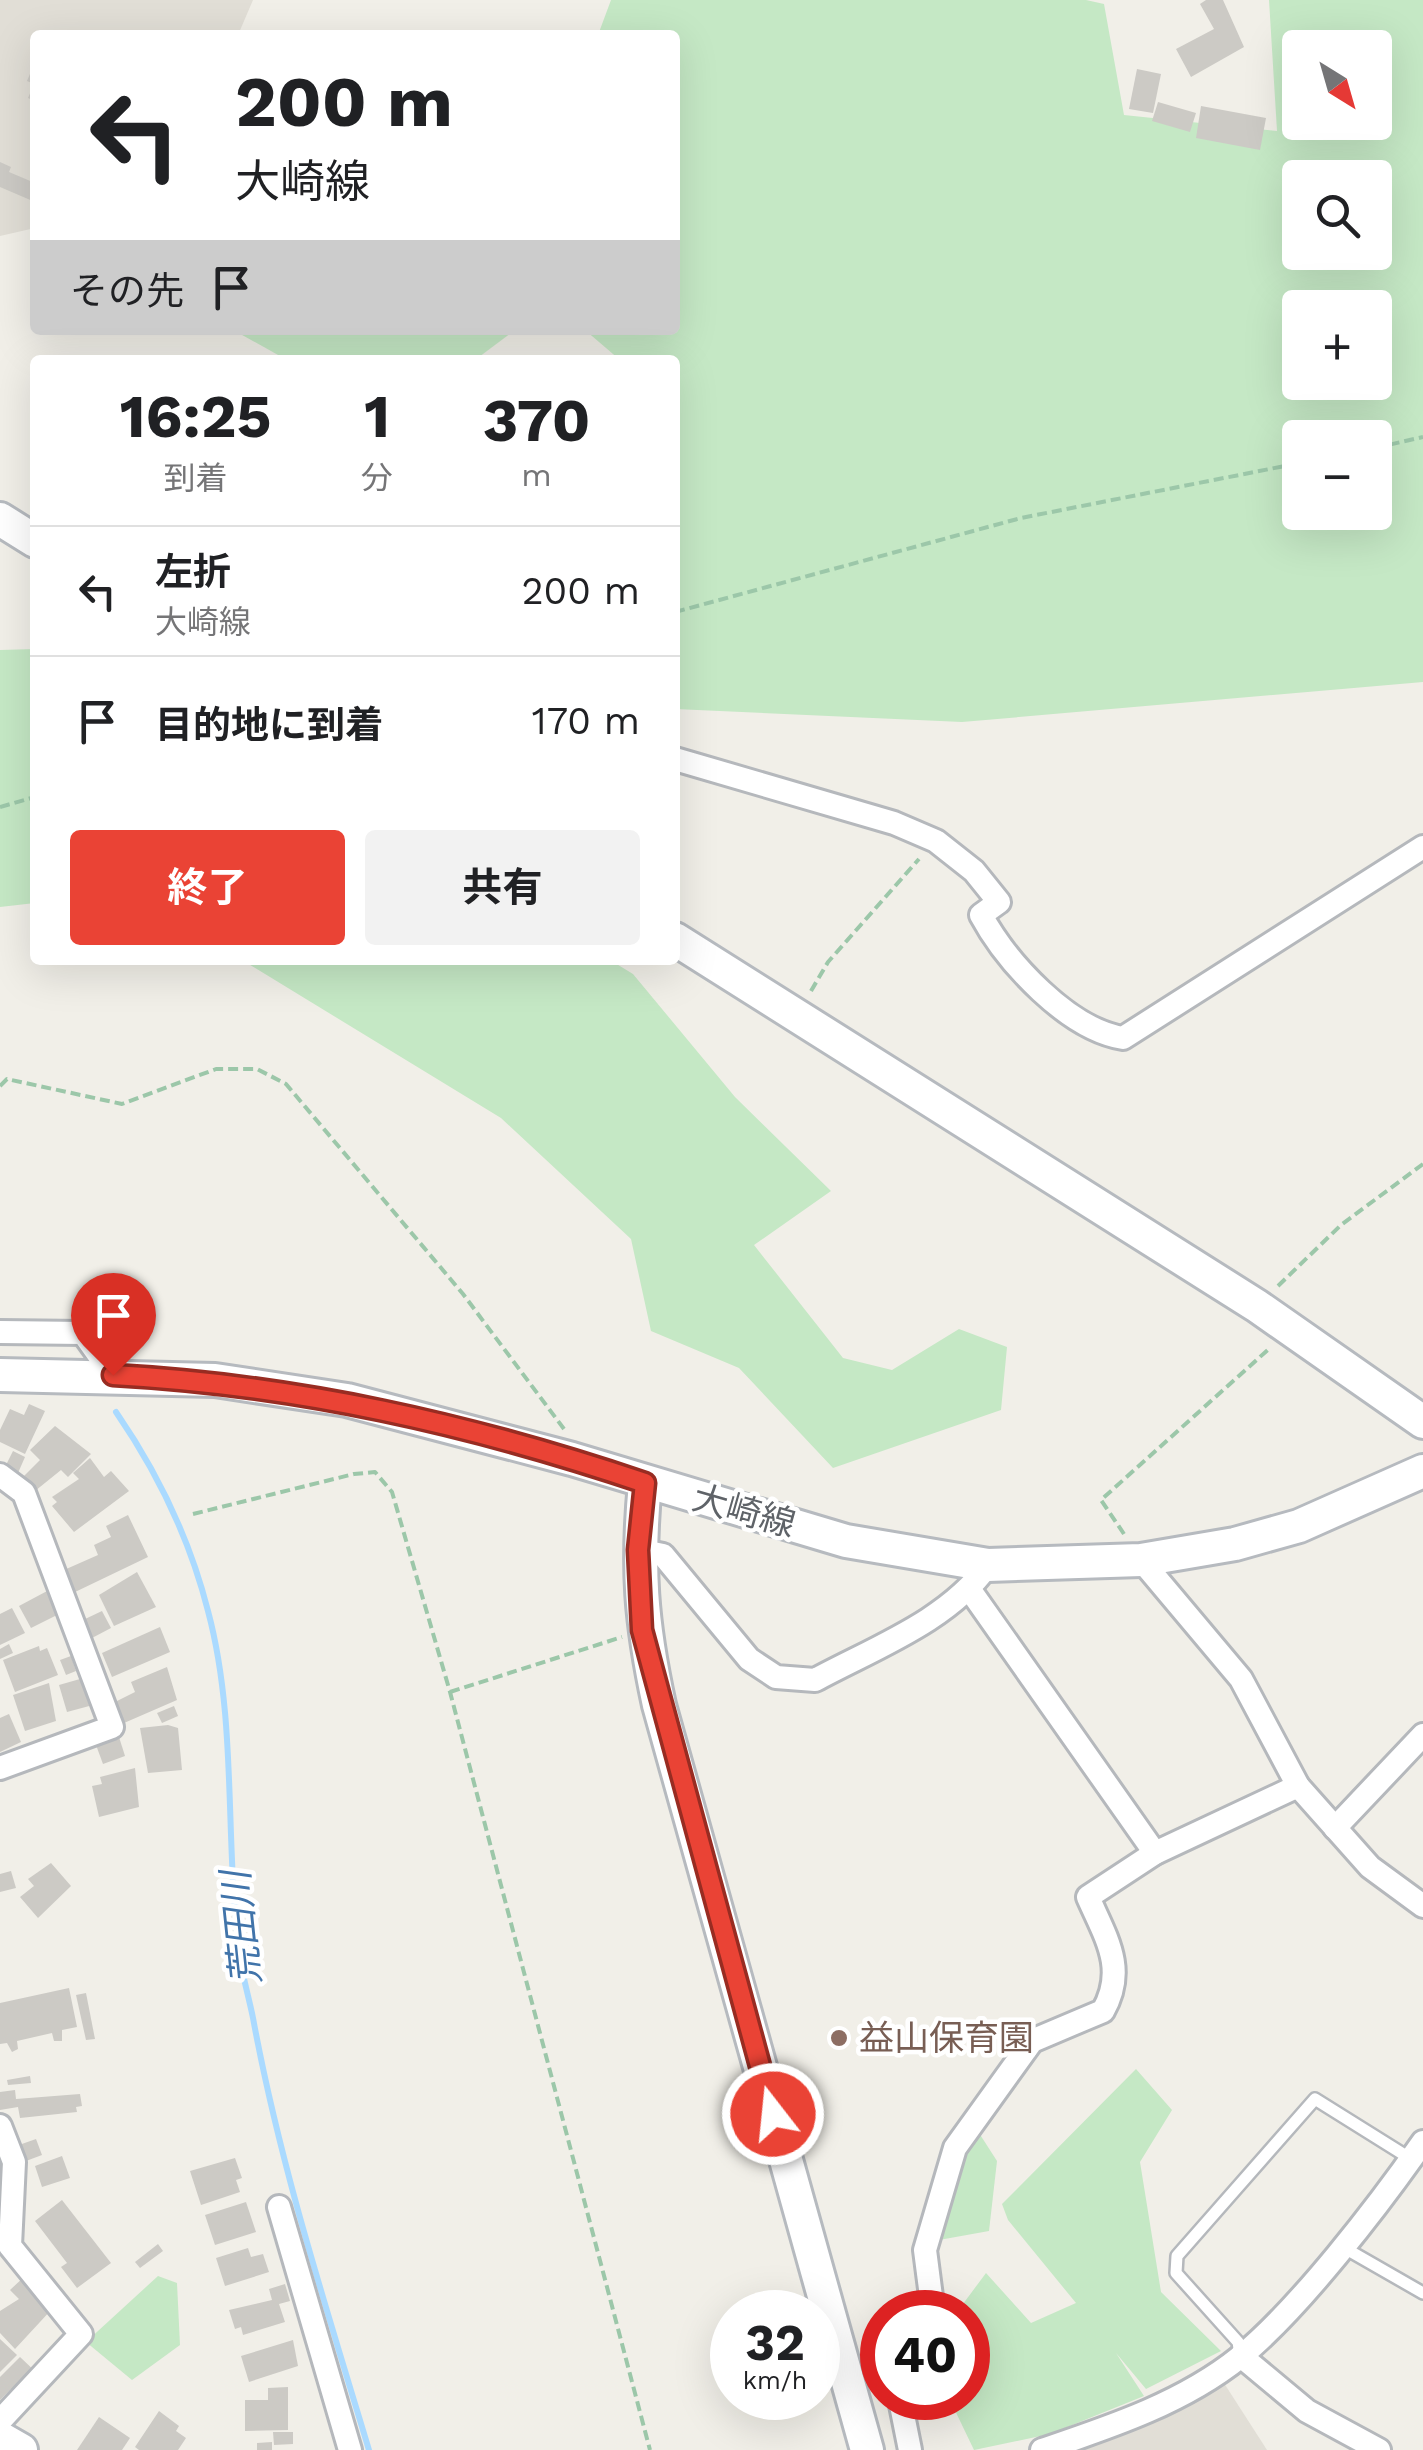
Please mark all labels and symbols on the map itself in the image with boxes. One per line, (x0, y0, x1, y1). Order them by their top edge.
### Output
north arrow (1282, 30, 1392, 140)
pin (71, 1273, 156, 1376)
street label: 大崎線 (688, 1476, 800, 1546)
water label: 荒田川 (213, 1865, 269, 1987)
place label: 益山保育園 (859, 2017, 1034, 2059)
marker: 益山保育園 (828, 2027, 850, 2049)
position arrow (721, 2062, 825, 2166)
speed limit sign: 40 (860, 2290, 990, 2420)

